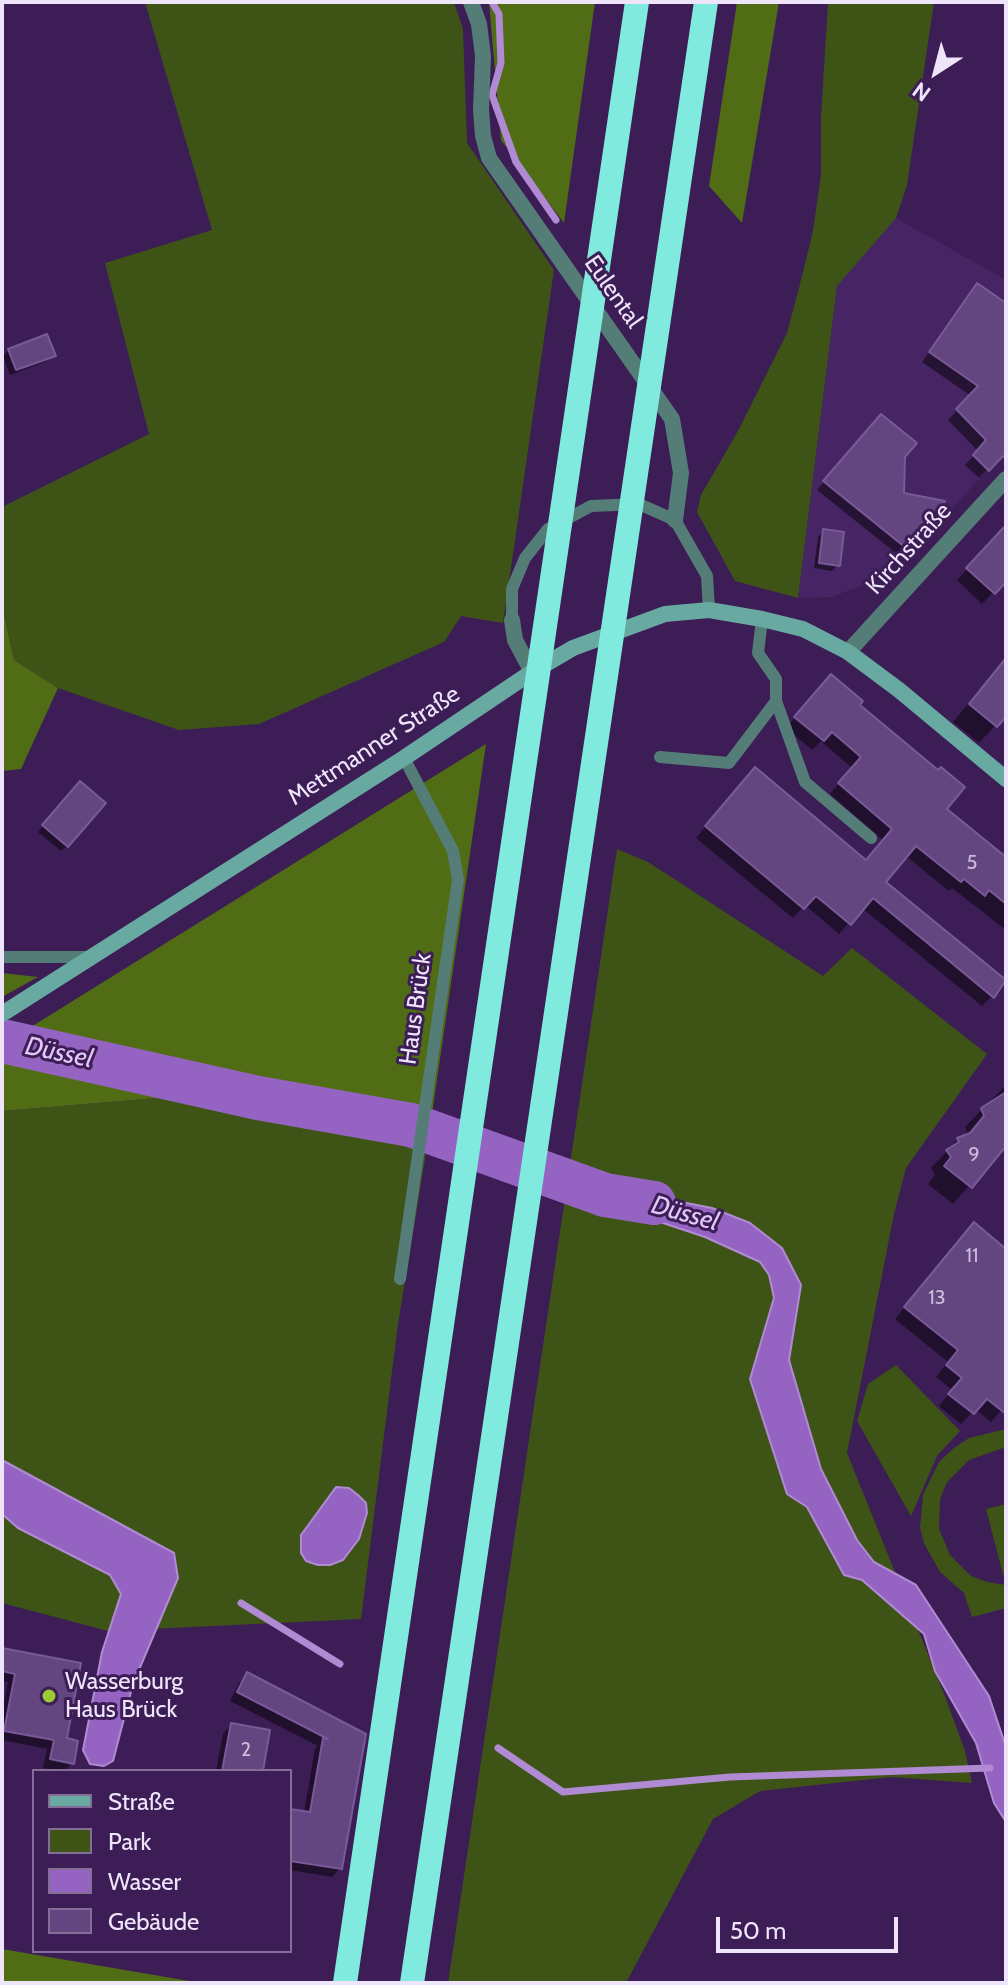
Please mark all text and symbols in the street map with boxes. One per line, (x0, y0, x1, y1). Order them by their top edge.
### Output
north arrow (896, 32, 976, 112)
text: N (907, 76, 936, 107)
street label: Eulental (578, 250, 648, 334)
street label: Kirchstraße (860, 497, 958, 601)
street label: Mettmanner Straße (283, 680, 465, 812)
house number: 5 (967, 851, 977, 875)
street label: Haus Brück (394, 951, 438, 1067)
water label: Düssel (22, 1031, 96, 1075)
house number: 9 (968, 1143, 980, 1167)
water label: Düssel (648, 1190, 722, 1238)
house number: 11 (965, 1244, 979, 1268)
house number: 13 (928, 1286, 946, 1310)
place label: Wasserburg Haus Brück (65, 1668, 183, 1724)
marker: Wasserburg Haus Brück (40, 1687, 58, 1705)
house number: 2 (241, 1738, 251, 1762)
legend (32, 1769, 292, 1953)
text: Straße (108, 1787, 175, 1816)
text: Park (108, 1827, 151, 1856)
text: Wasser (108, 1867, 181, 1896)
scale bar (720, 1901, 902, 1951)
text: Gebäude (108, 1907, 199, 1936)
text: 50 m (730, 1916, 786, 1945)

